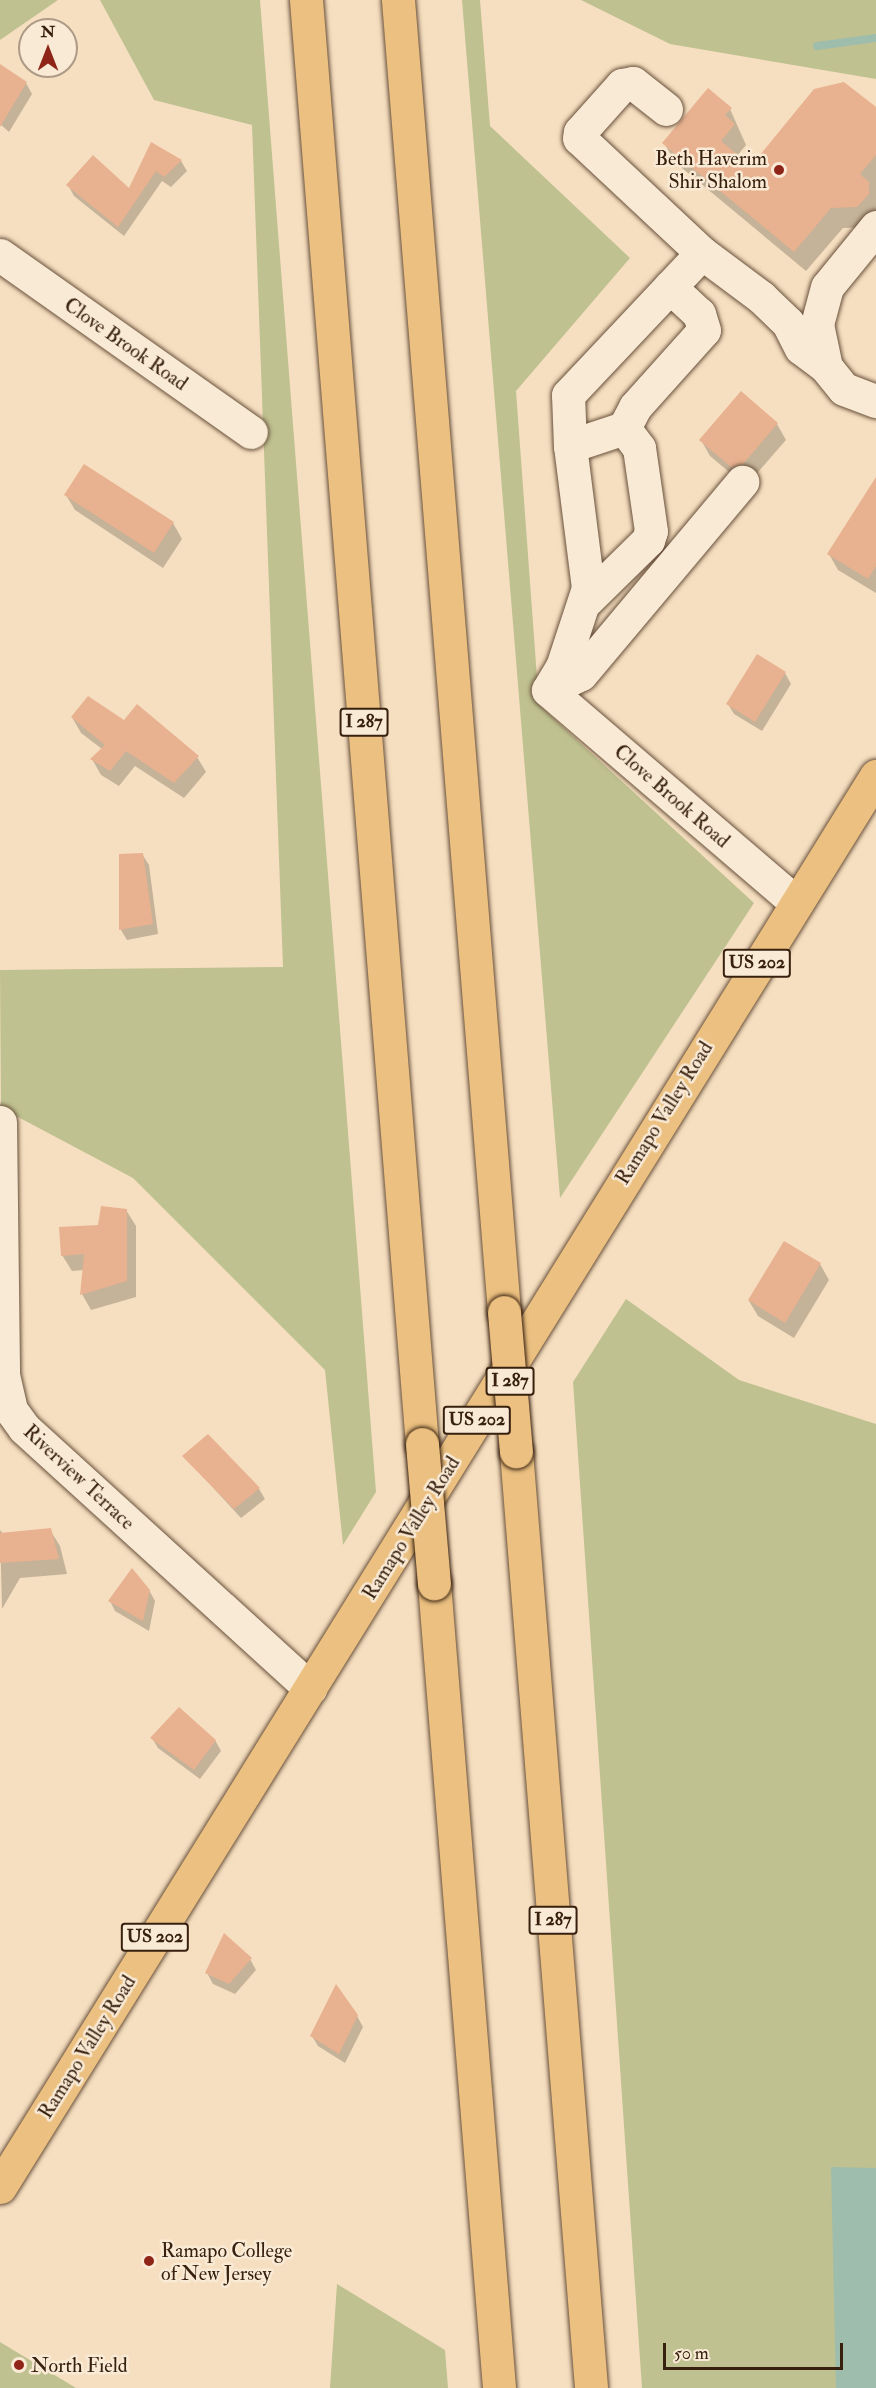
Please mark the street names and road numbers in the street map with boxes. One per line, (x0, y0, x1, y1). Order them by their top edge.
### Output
street label: Clove Brook Road (60, 292, 192, 396)
road number: I 287 (338, 707, 389, 737)
street label: Clove Brook Road (609, 739, 735, 853)
road number: US 202 (722, 948, 792, 978)
street label: Ramapo Valley Road (610, 1037, 718, 1189)
road number: I 287 (484, 1366, 536, 1396)
road number: US 202 (442, 1405, 512, 1435)
street label: Riverview Terrace (19, 1419, 139, 1535)
street label: Ramapo Valley Road (357, 1452, 465, 1604)
road number: I 287 (528, 1905, 578, 1935)
road number: US 202 (120, 1922, 190, 1952)
street label: Ramapo Valley Road (33, 1971, 141, 2123)

